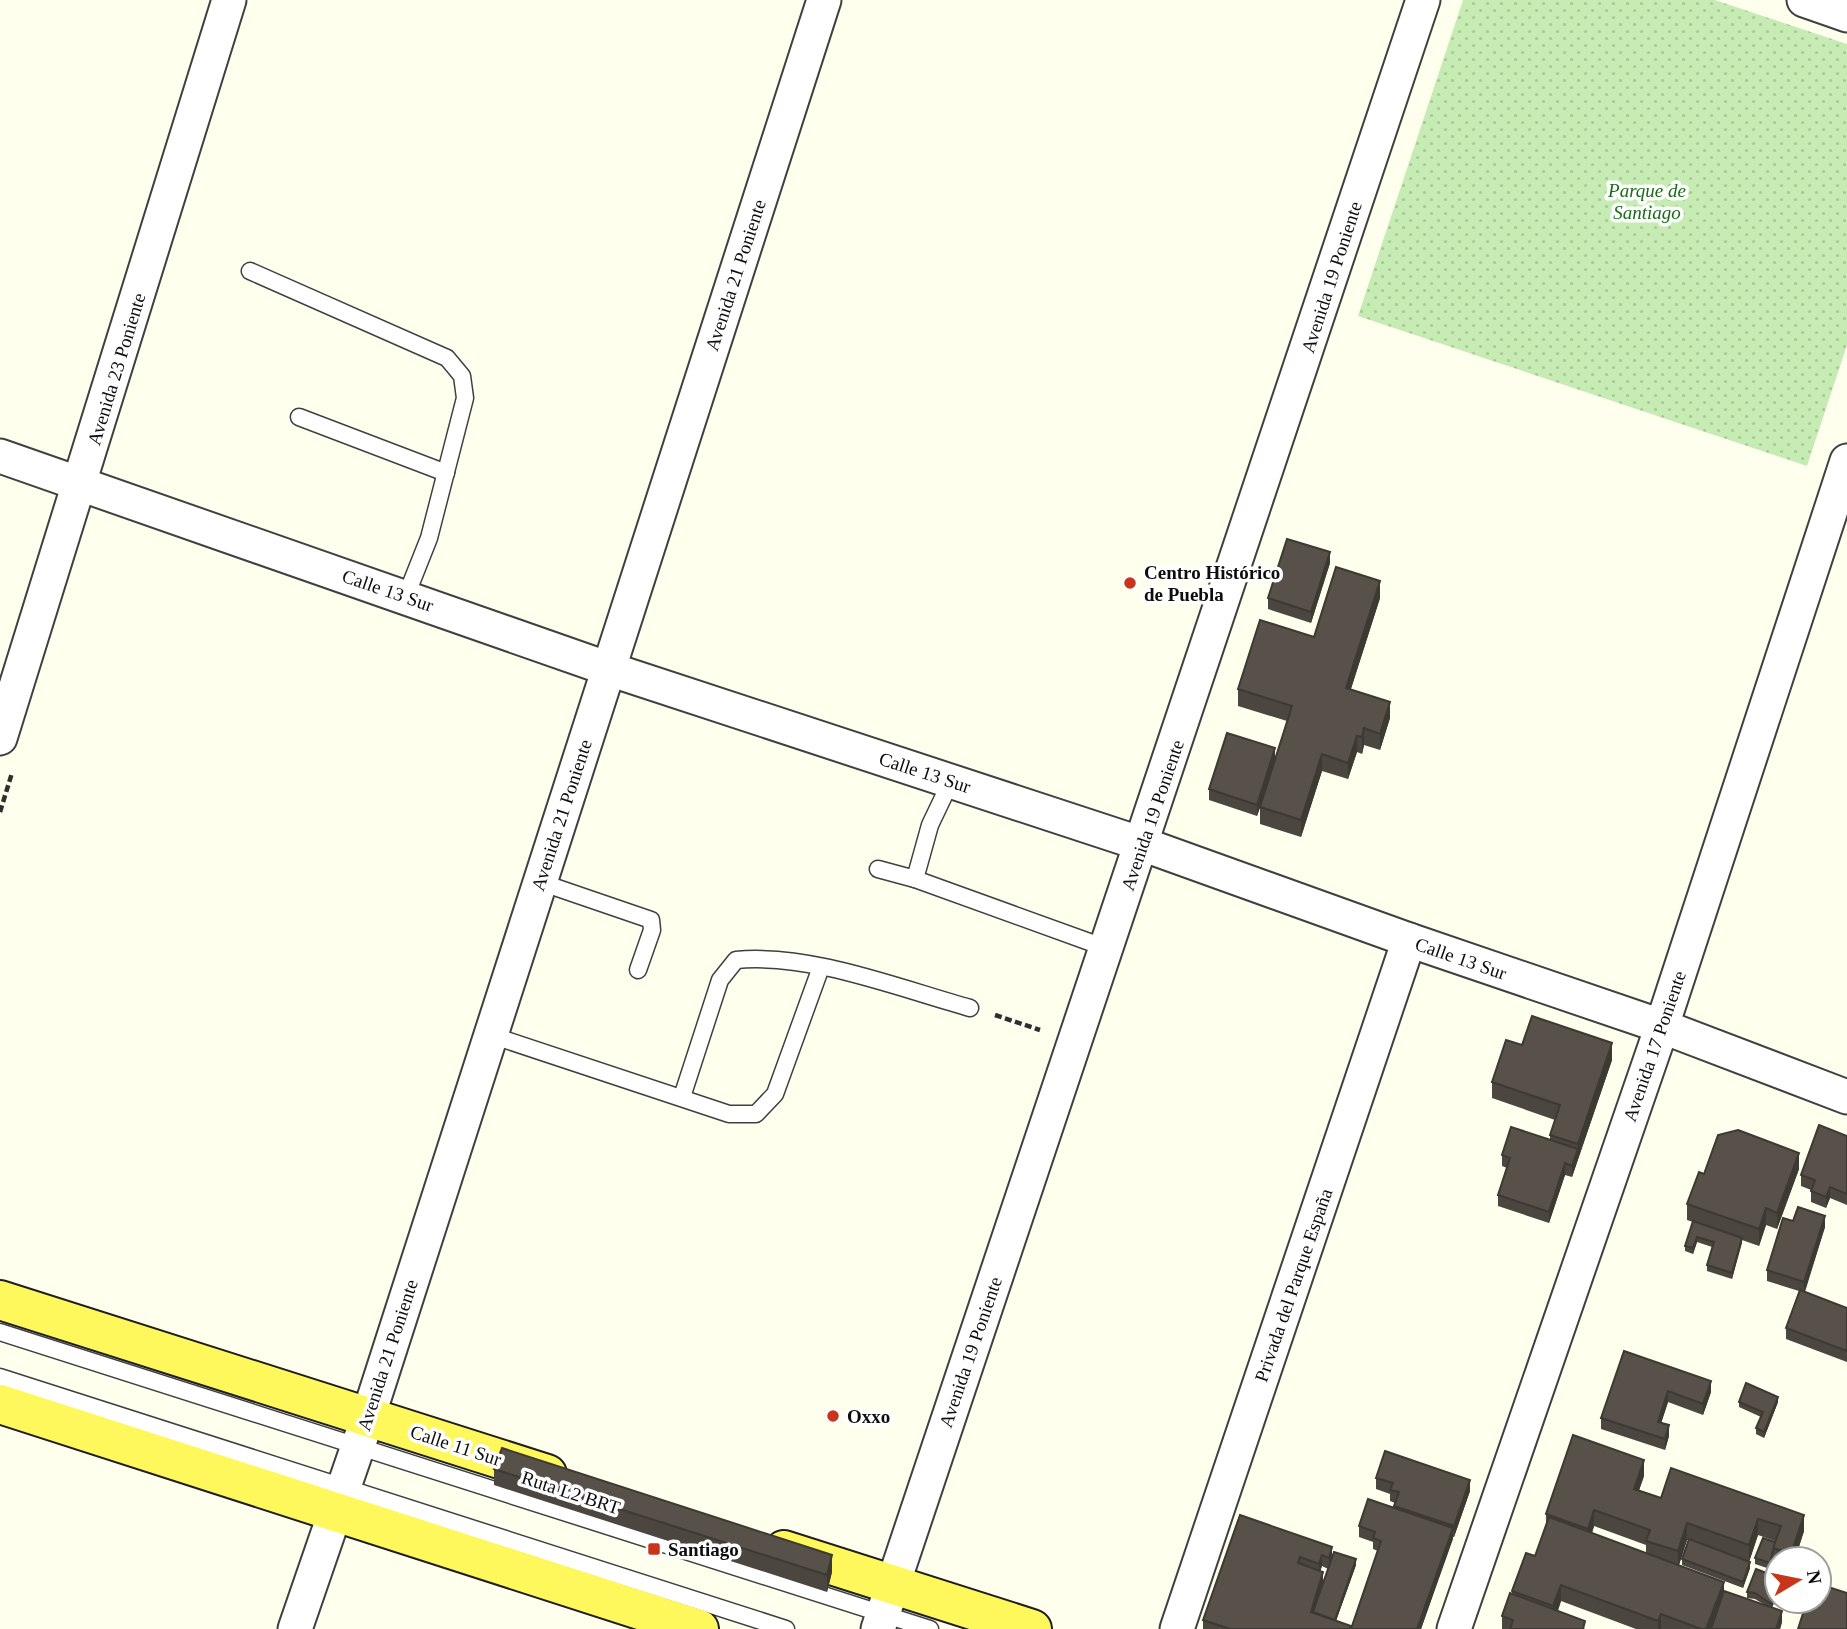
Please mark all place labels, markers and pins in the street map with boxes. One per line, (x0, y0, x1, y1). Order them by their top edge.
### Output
place label: Centro Histórico de Puebla (1144, 562, 1280, 605)
marker: Centro Histórico de Puebla (1122, 575, 1138, 591)
place label: Oxxo (847, 1406, 890, 1427)
marker: Oxxo (825, 1408, 841, 1424)
place label: Santiago (668, 1539, 739, 1560)
marker: Santiago (646, 1541, 662, 1557)

